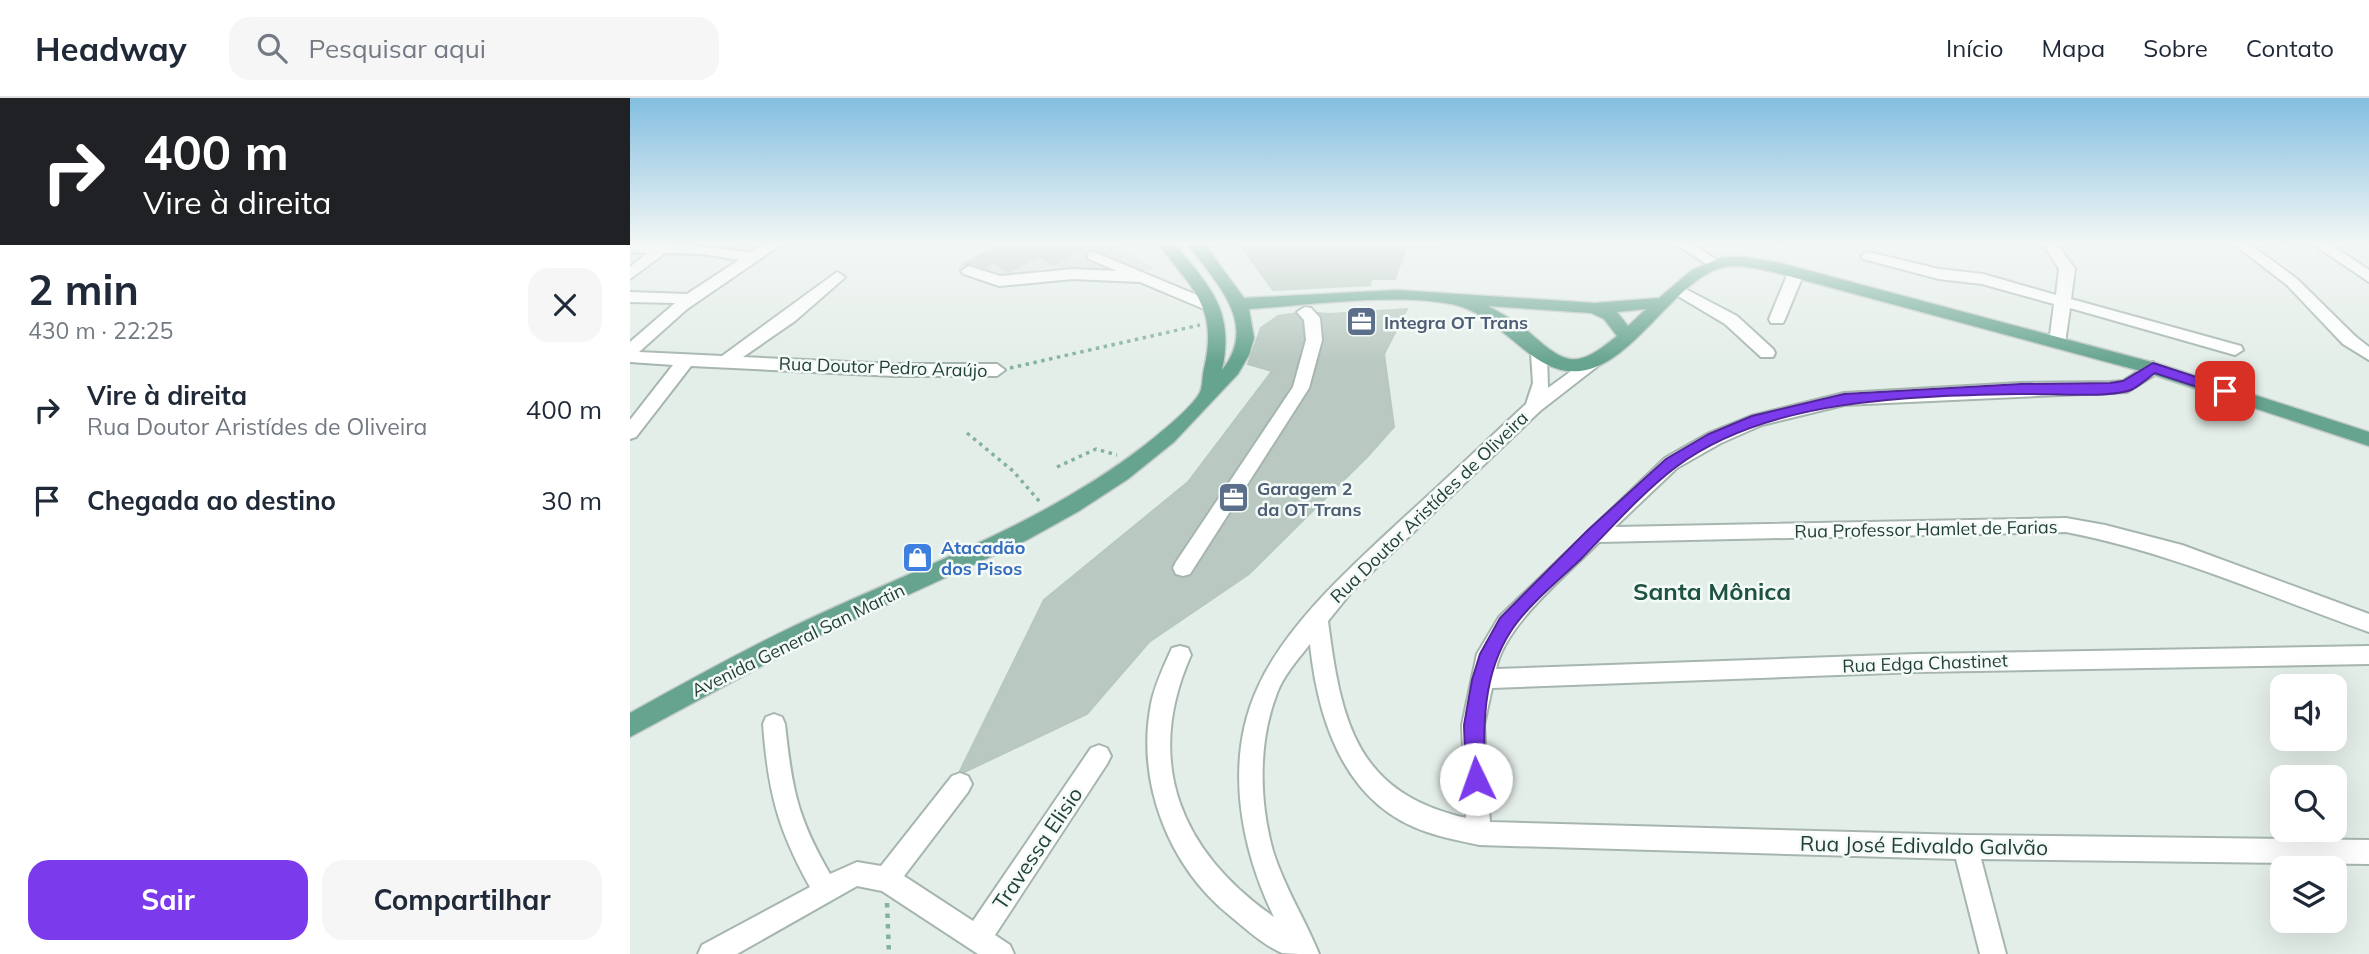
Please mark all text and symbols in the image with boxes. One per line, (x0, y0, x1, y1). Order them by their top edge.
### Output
search box (229, 17, 719, 80)
text: Headway (35, 28, 187, 69)
icon: search (253, 29, 291, 67)
text: Pesquisar aqui (309, 32, 486, 65)
text: Início (1946, 33, 2003, 63)
text: Mapa (2041, 33, 2105, 63)
text: Sobre (2143, 33, 2208, 63)
text: Contato (2246, 33, 2334, 63)
text: 400 m (143, 121, 289, 182)
icon: right (28, 126, 119, 217)
text: Vire à direita (143, 182, 331, 222)
text: 2 min (28, 263, 139, 316)
button: close (528, 268, 602, 342)
office icon: Integra OT Trans (1344, 305, 1378, 339)
place label: Integra OT Trans (1384, 311, 1528, 334)
text: 430 m · 22:25 (28, 316, 173, 345)
street label: Rua Doutor Pedro Araújo (778, 352, 988, 382)
pin (2195, 361, 2255, 421)
icon: arrive (2206, 372, 2244, 410)
text: Vire à direita (87, 379, 247, 412)
icon: right (28, 391, 66, 429)
text: 400 m (526, 393, 602, 426)
street label: Rua Doutor Aristídes de Oliveira (1325, 406, 1533, 608)
text: Rua Doutor Aristídes de Oliveira (87, 412, 427, 441)
place label: Garagem 2 da OT Trans (1257, 477, 1361, 521)
office icon: Garagem 2 da OT Trans (1217, 481, 1251, 515)
icon: arrive (28, 482, 66, 520)
text: Chegada ao destino (87, 484, 336, 517)
text: 30 m (541, 484, 602, 517)
street label: Rua Professor Hamlet de Farias (1794, 515, 2058, 543)
place label: Atacadão dos Pisos (941, 536, 1025, 580)
shop icon: Atacadão dos Pisos (901, 540, 935, 574)
district label: Santa Mônica (1633, 576, 1791, 606)
street label: Avenida General San Martin (688, 578, 908, 702)
street label: Rua Edga Chastinet (1842, 649, 2008, 677)
map controls (2270, 674, 2347, 933)
button: sound (2270, 674, 2347, 751)
position arrow (1439, 742, 1513, 816)
button: search (2270, 765, 2347, 842)
street label: Travessa Elisio (986, 782, 1088, 914)
street label: Rua José Edivaldo Galvão (1800, 830, 2048, 860)
button: layers (2270, 856, 2347, 933)
button: Sair (28, 860, 308, 940)
button: Compartilhar (322, 860, 602, 940)

